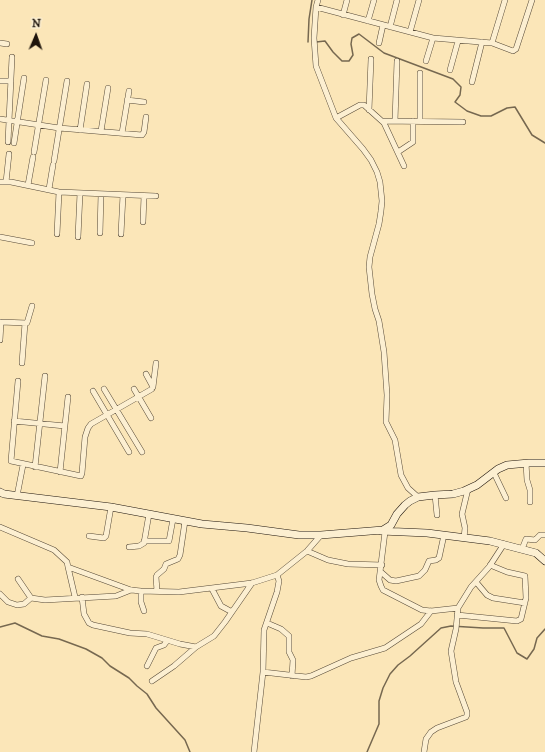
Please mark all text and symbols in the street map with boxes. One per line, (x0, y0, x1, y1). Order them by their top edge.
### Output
north arrow (16, 16, 56, 56)
text: N (32, 17, 41, 31)

